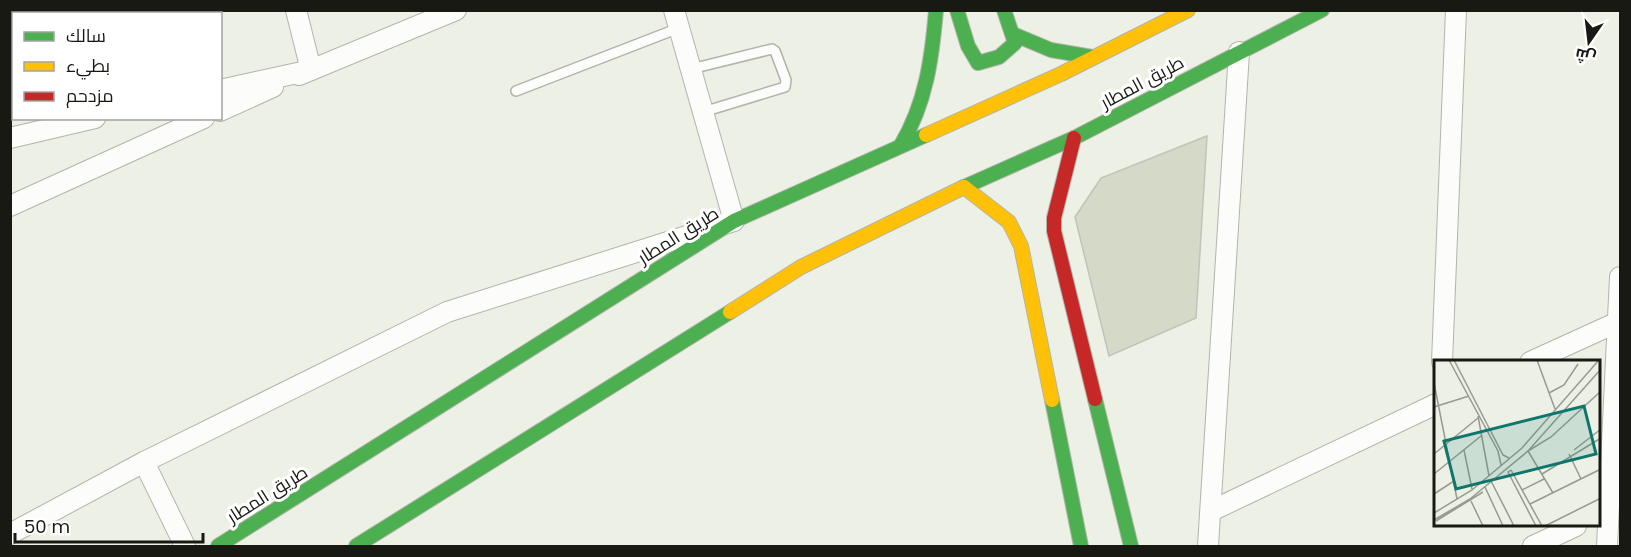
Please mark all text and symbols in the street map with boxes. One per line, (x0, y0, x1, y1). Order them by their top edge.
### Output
legend (12, 12, 222, 120)
north arrow (1559, 12, 1619, 72)
text: سالك (66, 23, 106, 48)
text: ش (1573, 42, 1598, 70)
street label: طريق المطار (1095, 50, 1188, 115)
text: بطيء (66, 53, 110, 80)
text: مزدحم (66, 83, 114, 108)
street label: طريق المطار (632, 200, 723, 270)
inset map (1434, 360, 1601, 527)
street label: طريق المطار (221, 459, 312, 529)
scale bar (15, 506, 202, 544)
text: 50 m (24, 514, 70, 539)

